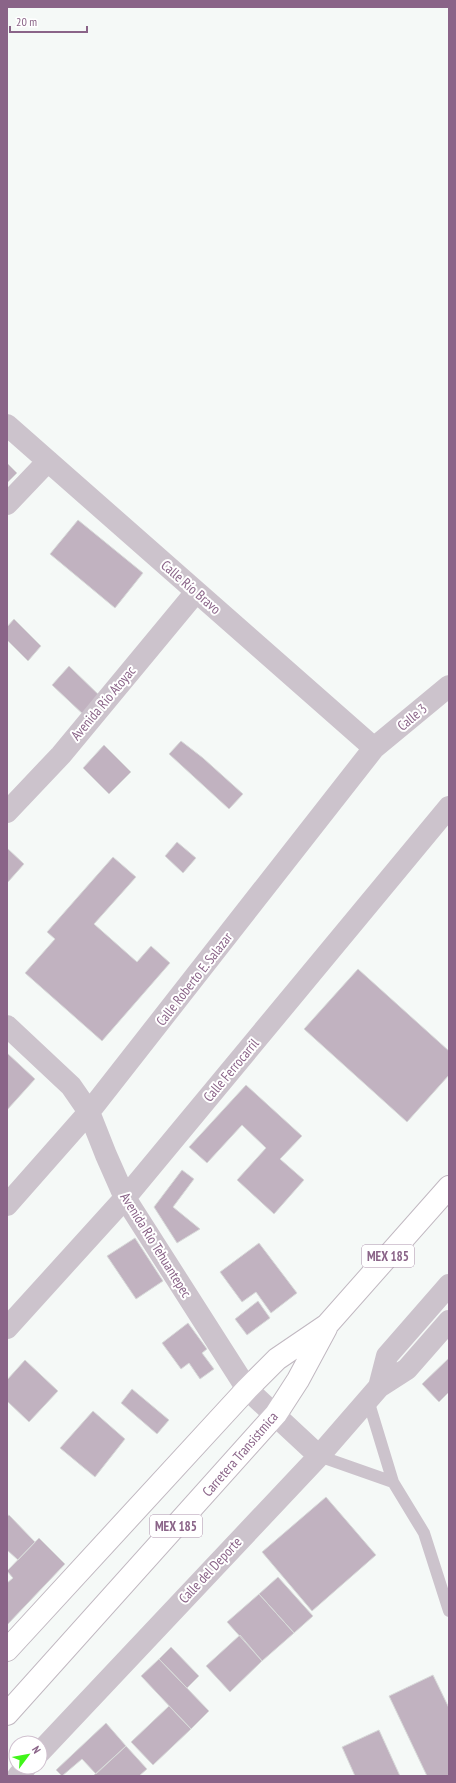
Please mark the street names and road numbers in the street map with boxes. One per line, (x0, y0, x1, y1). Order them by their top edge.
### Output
street label: Calle Río Bravo (157, 556, 225, 618)
street label: Avenida Río Atoyac (67, 662, 139, 744)
street label: Calle 3 (393, 699, 431, 735)
street label: Calle Roberto E. Salazar (152, 929, 236, 1029)
street label: Calle Ferrocarril (199, 1034, 263, 1105)
street label: Avenida Río Tehuantepec (116, 1189, 196, 1301)
road number: MEX 185 (362, 1245, 414, 1267)
street label: Carretera Transistmica (198, 1408, 282, 1500)
road number: MEX 185 (150, 1515, 202, 1537)
street label: Calle del Deporte (175, 1533, 245, 1607)

